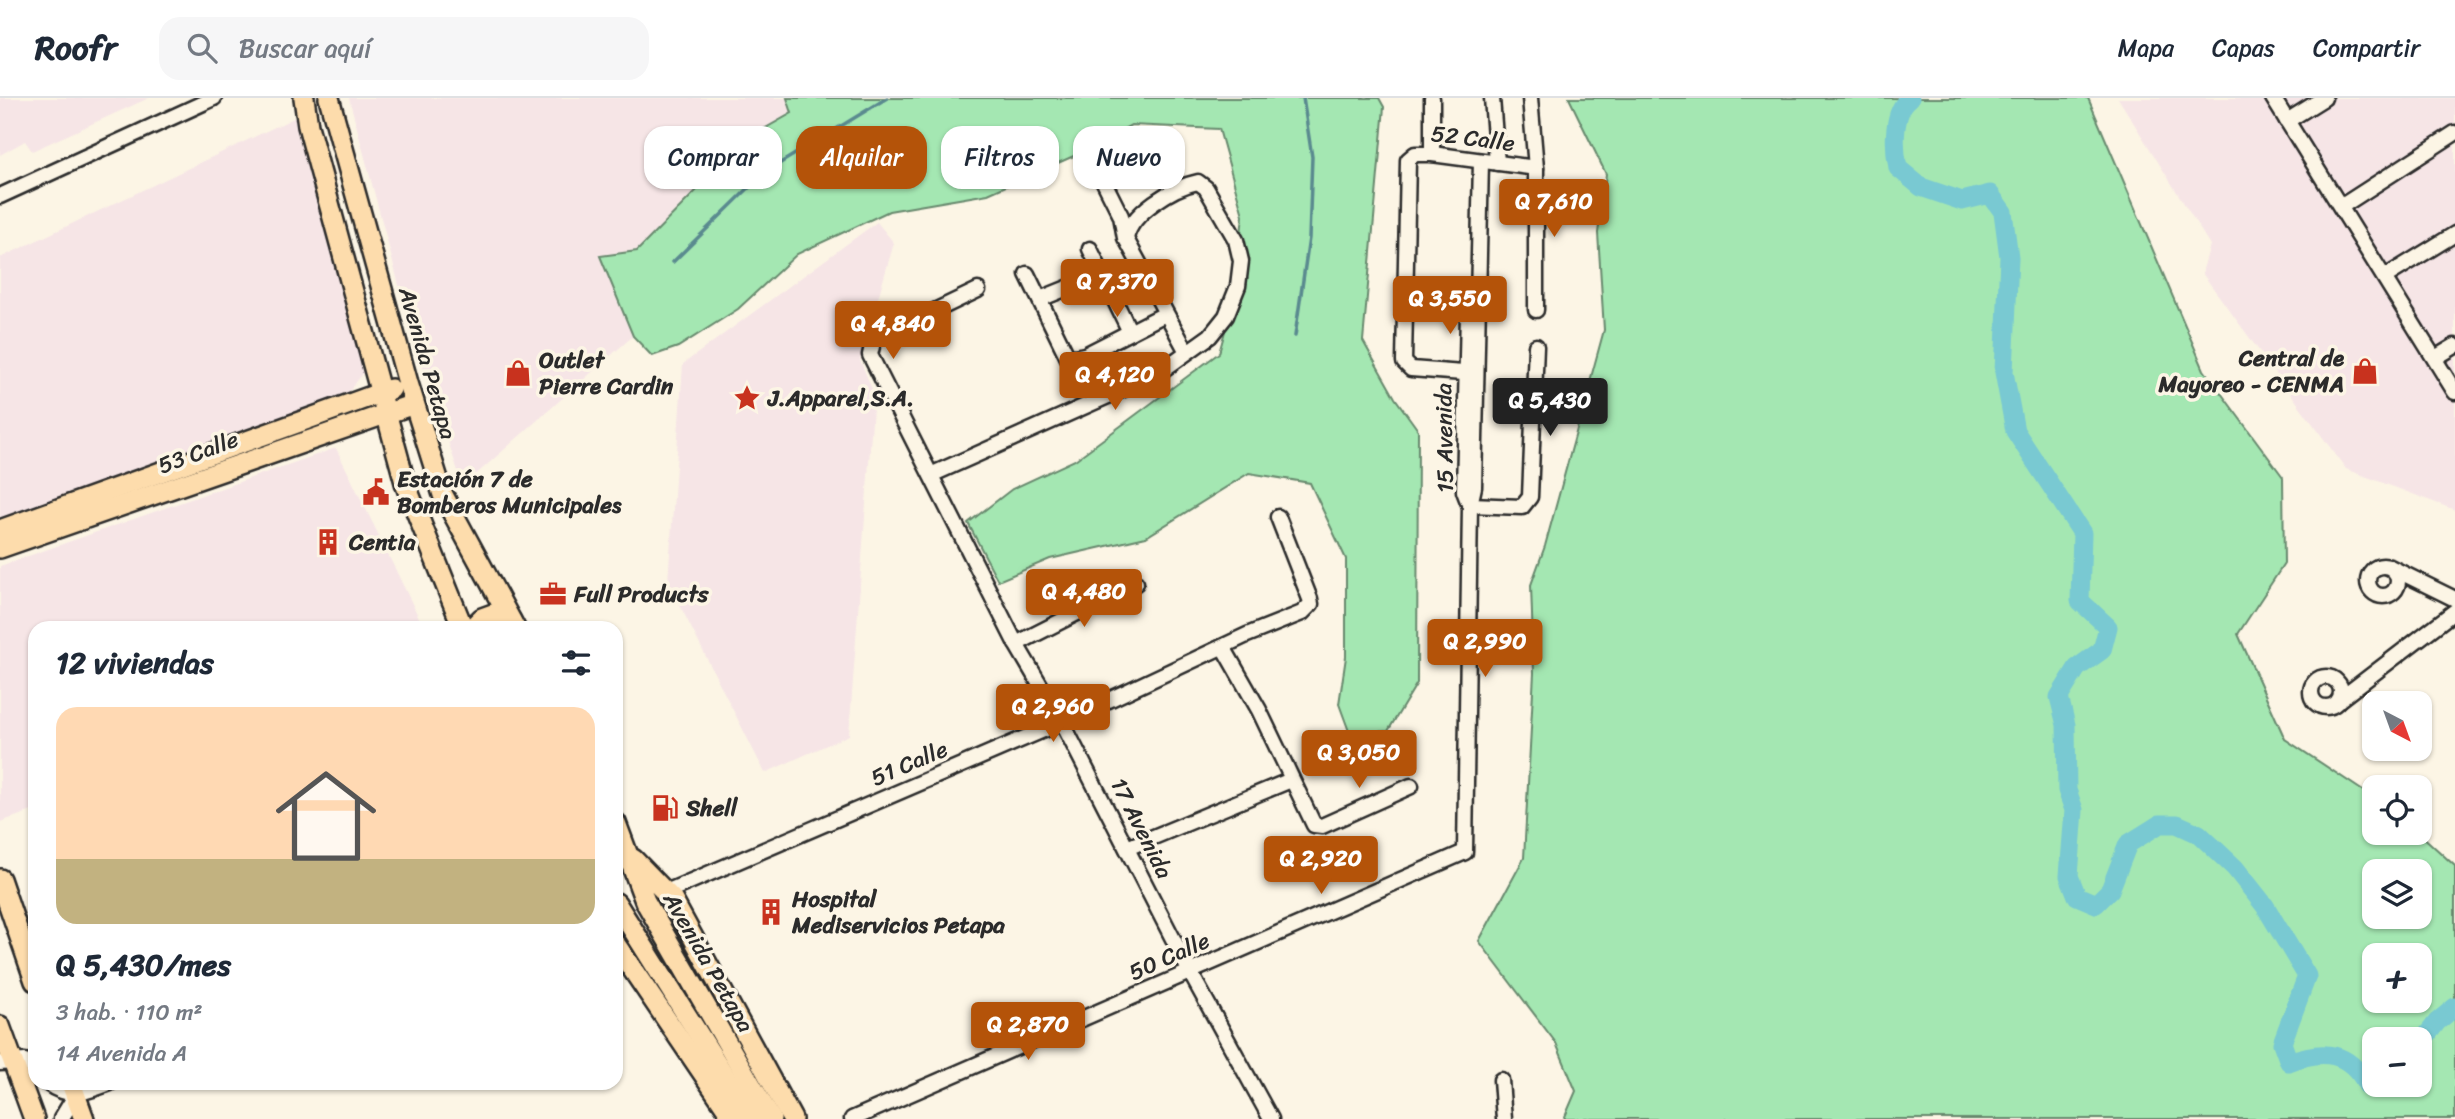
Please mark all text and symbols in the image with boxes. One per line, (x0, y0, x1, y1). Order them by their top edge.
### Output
search box (159, 17, 649, 80)
text: Roofr (35, 19, 117, 77)
text: Buscar aquí (239, 25, 371, 71)
text: Mapa (2118, 27, 2174, 69)
text: Capas (2212, 27, 2275, 69)
text: Compartir (2313, 27, 2420, 69)
icon: search (183, 29, 221, 67)
street label: 52 Calle (1429, 113, 1517, 164)
chip: Comprar (644, 126, 782, 189)
chip: Alquilar (796, 126, 927, 189)
chip: Filtros (941, 126, 1059, 189)
chip: Nuevo (1073, 126, 1185, 189)
pin: Q 7,610 (1489, 180, 1619, 239)
text: Q 7,610 (1515, 181, 1593, 222)
pin: Q 7,370 (1052, 260, 1182, 319)
text: Q 7,370 (1077, 261, 1157, 302)
pin: Q 3,550 (1385, 276, 1515, 336)
text: Q 3,550 (1409, 278, 1491, 319)
street label: Avenida Petapa (386, 281, 469, 445)
pin: Q 4,840 (828, 302, 958, 361)
text: Q 4,840 (851, 303, 935, 344)
place label: Central de Mayoreo - CENMA (2157, 338, 2345, 405)
place label: Outlet Pierre Cardin (539, 340, 674, 407)
pin: Q 4,120 (1050, 352, 1180, 412)
text: Q 4,120 (1075, 354, 1155, 395)
shop icon: Central de Mayoreo - CENMA (2350, 356, 2380, 386)
shop icon: Outlet Pierre Cardin (503, 358, 533, 388)
place label: J.Apparel,S.A. (766, 378, 914, 419)
pin: Q 5,430 (1485, 378, 1615, 438)
text: Q 5,430 (1509, 380, 1591, 421)
street label: 15 Avenida (1423, 382, 1466, 493)
place icon: J.Apparel,S.A. (732, 383, 762, 413)
street label: 53 Calle (152, 419, 245, 486)
place label: Estación 7 de Bomberos Municipales (397, 459, 622, 526)
public building icon: Estación 7 de Bomberos Municipales (361, 477, 391, 507)
place label: Centia (348, 522, 416, 563)
building icon: Centia (313, 527, 343, 557)
pin: Q 4,480 (1019, 570, 1149, 629)
text: Q 4,480 (1042, 571, 1126, 612)
place label: Full Products (573, 574, 710, 615)
office icon: Full Products (538, 579, 568, 609)
pin: Q 2,990 (1420, 620, 1550, 679)
text: Q 2,990 (1443, 621, 1527, 662)
text: 12 viviendas (56, 636, 214, 690)
icon: filters (557, 644, 595, 682)
pin: Q 2,960 (988, 684, 1118, 744)
text: Q 2,960 (1012, 686, 1094, 727)
north arrow (2362, 691, 2432, 761)
map controls (2362, 691, 2432, 1097)
street label: 51 Calle (864, 729, 955, 798)
pin: Q 3,050 (1294, 730, 1424, 790)
text: Q 3,050 (1318, 732, 1400, 773)
icon: home (263, 753, 389, 879)
street label: 17 Avenida (1099, 770, 1185, 886)
button: locate (2362, 775, 2432, 845)
place label: Shell (685, 788, 739, 829)
fuel station icon: Shell (650, 793, 680, 823)
pin: Q 2,920 (1256, 836, 1386, 896)
text: Q 2,920 (1280, 838, 1362, 879)
button: layers (2362, 859, 2432, 929)
place label: Hospital Mediservicios Petapa (791, 879, 1005, 946)
street label: Avenida Petapa (651, 883, 766, 1041)
building icon: Hospital Mediservicios Petapa (756, 897, 786, 927)
street label: 50 Calle (1122, 920, 1217, 993)
text: Q 5,430/mes (56, 938, 231, 992)
button: + (2362, 943, 2432, 1013)
text: 3 hab. · 110 m² (56, 992, 203, 1033)
pin: Q 2,870 (963, 1002, 1093, 1062)
text: Q 2,870 (987, 1004, 1069, 1045)
button: − (2362, 1027, 2432, 1097)
text: 14 Avenida A (56, 1033, 187, 1074)

